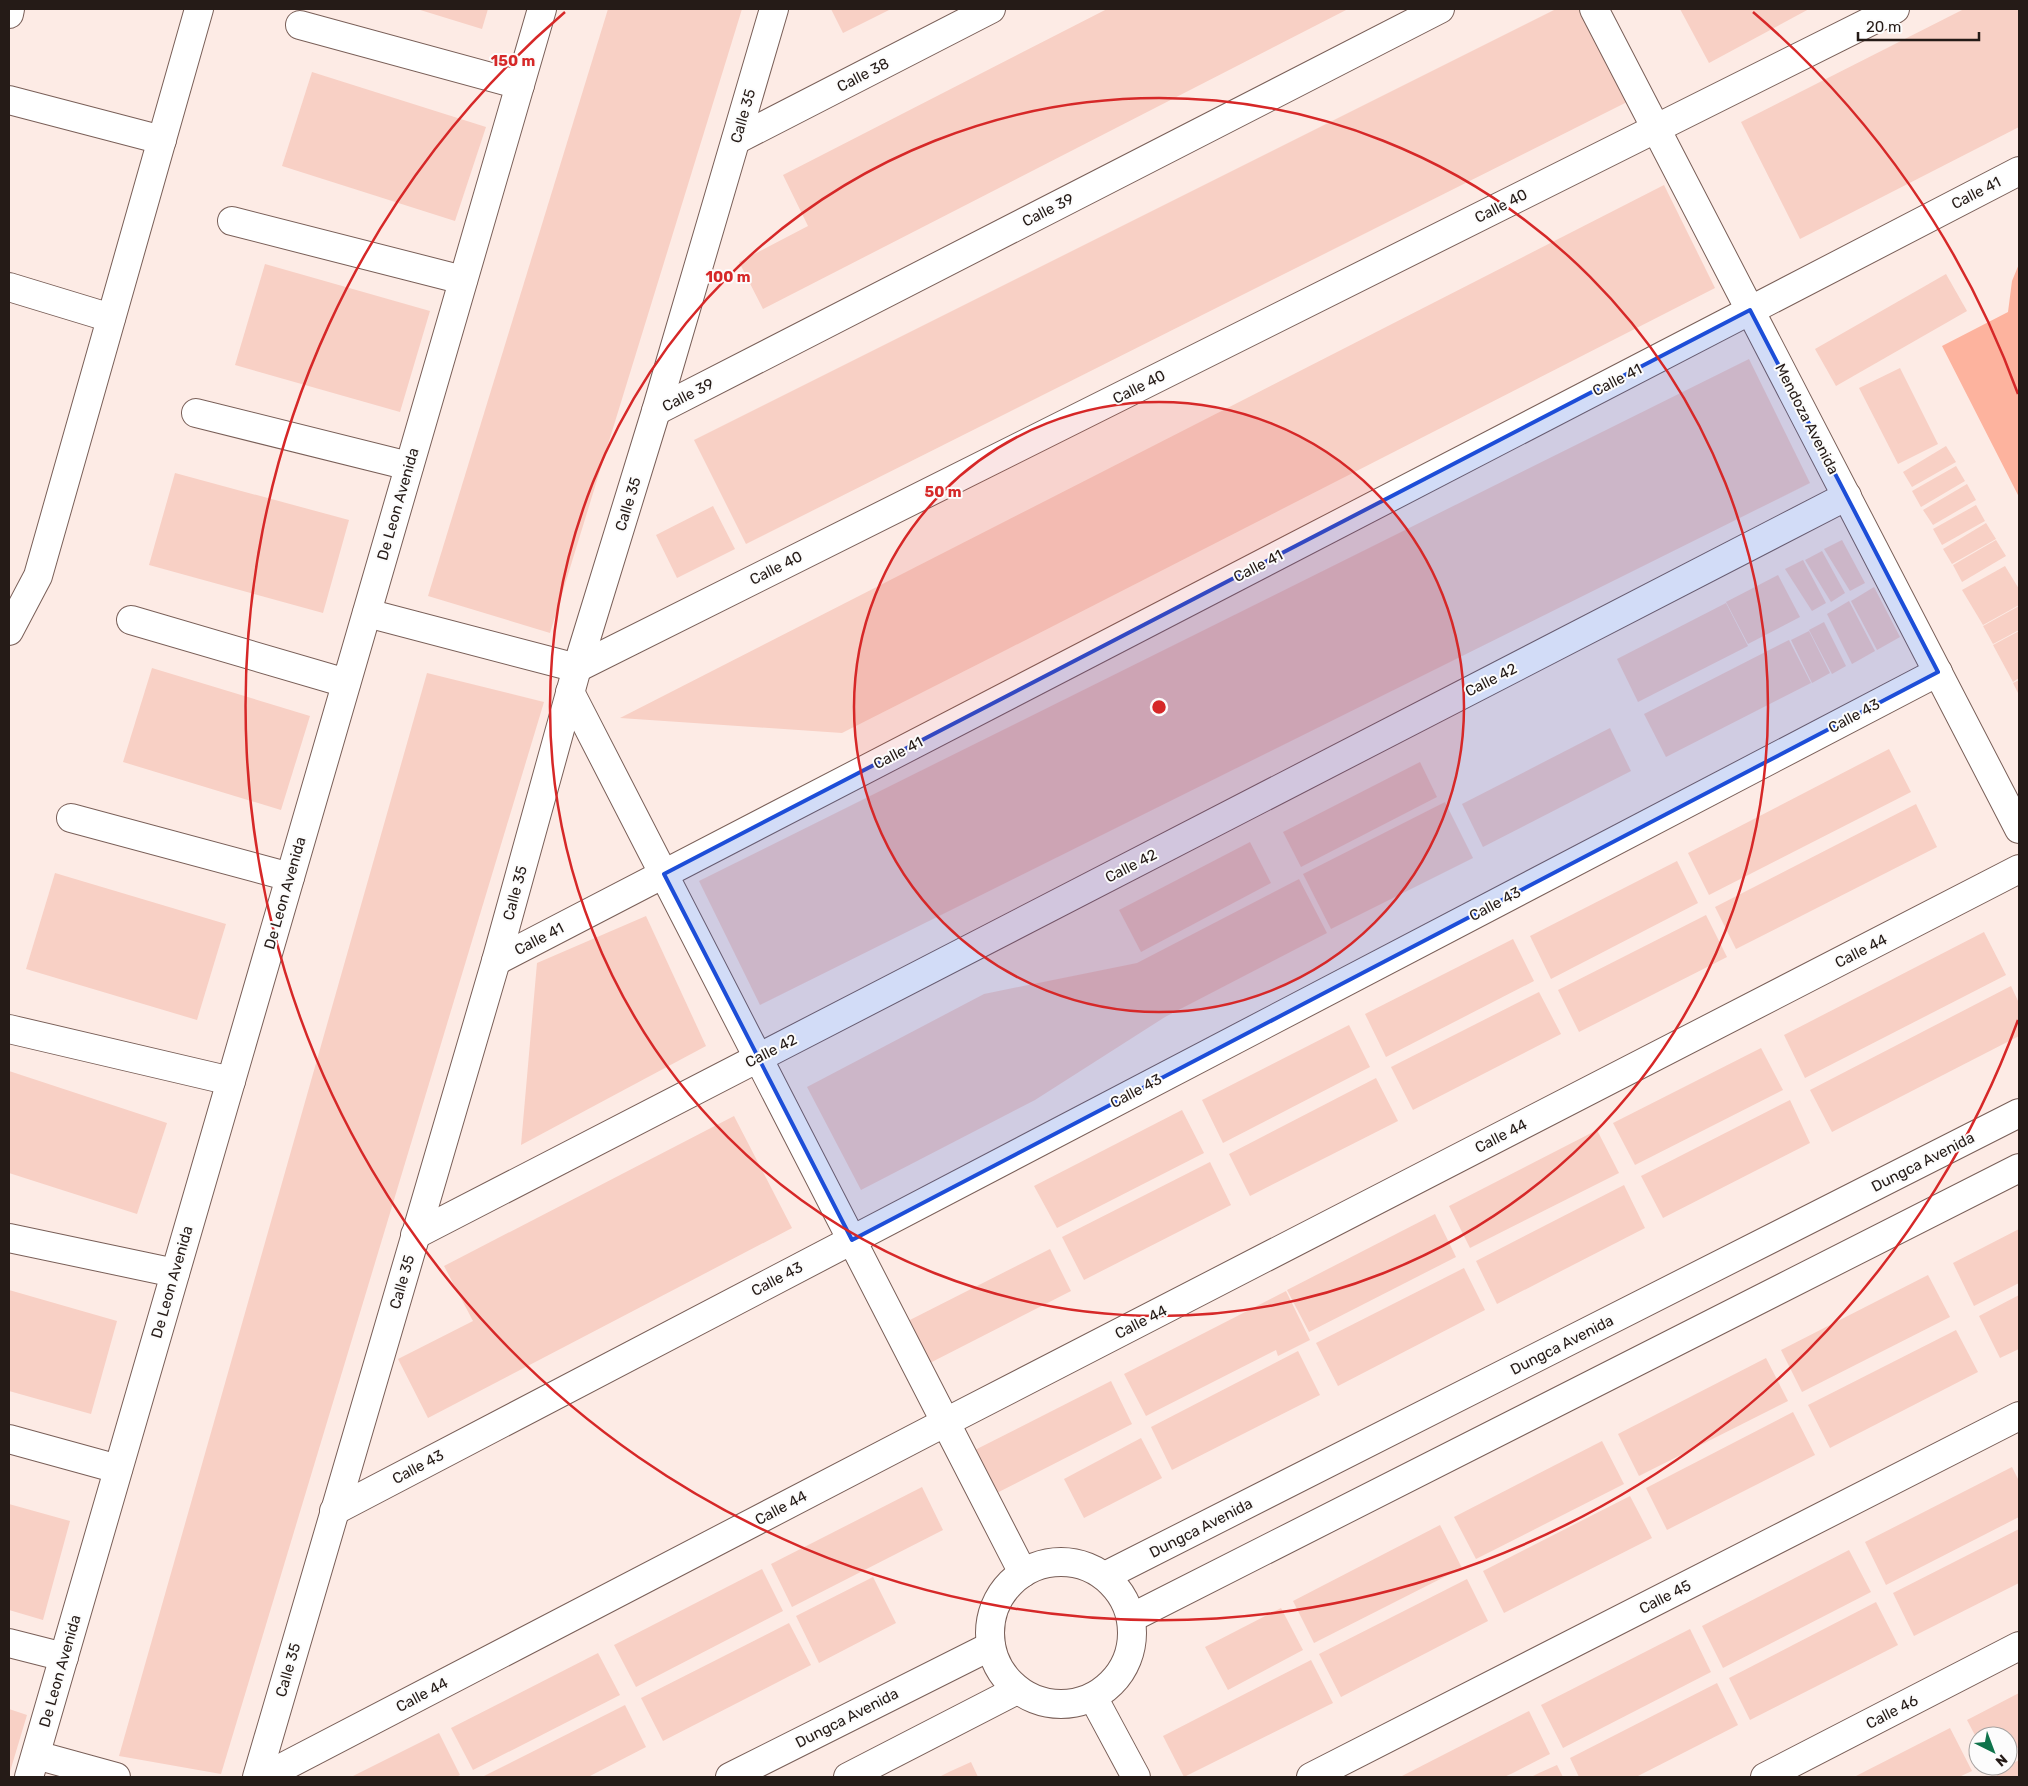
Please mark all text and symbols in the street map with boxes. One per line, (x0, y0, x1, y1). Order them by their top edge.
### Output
scale bar (1858, 10, 1979, 42)
text: 20 m (1866, 18, 1901, 36)
text: 150 m (491, 52, 535, 70)
street label: Calle 38 (834, 54, 892, 96)
street label: Calle 35 (727, 87, 759, 145)
street label: Calle 41 (1948, 173, 2004, 213)
street label: Calle 40 (1472, 185, 1530, 227)
street label: Calle 39 (1019, 189, 1077, 231)
text: 100 m (706, 268, 750, 286)
street label: Calle 41 (1589, 360, 1645, 400)
street label: Mendoza Avenida (1771, 361, 1843, 477)
street label: Calle 40 (1110, 366, 1168, 408)
street label: Calle 39 (659, 374, 717, 416)
street label: De Leon Avenida (373, 446, 423, 562)
street label: Calle 35 (611, 475, 645, 533)
text: 50 m (925, 483, 961, 501)
street label: Calle 41 (1230, 546, 1286, 586)
street label: Calle 40 (747, 547, 805, 589)
street label: Calle 42 (1462, 659, 1520, 701)
street label: Calle 43 (1825, 695, 1883, 737)
centre of rings (1150, 698, 1168, 716)
street label: Calle 41 (870, 733, 926, 773)
street label: De Leon Avenida (260, 835, 310, 951)
street label: Calle 42 (1102, 845, 1160, 887)
street label: Calle 35 (499, 864, 531, 922)
street label: Calle 43 (1466, 883, 1524, 925)
street label: Calle 41 (511, 919, 567, 959)
street label: Calle 44 (1832, 930, 1890, 972)
street label: Calle 42 (742, 1030, 800, 1072)
street label: Calle 43 (1107, 1070, 1165, 1112)
street label: Calle 44 (1472, 1115, 1530, 1157)
street label: Dungca Avenida (1868, 1128, 1978, 1196)
street label: De Leon Avenida (147, 1224, 197, 1340)
street label: Calle 35 (386, 1253, 418, 1311)
street label: Calle 43 (748, 1258, 806, 1300)
street label: Calle 44 (1112, 1301, 1170, 1343)
street label: Dungca Avenida (1507, 1311, 1617, 1379)
street label: Calle 43 (389, 1446, 447, 1488)
street label: Calle 44 (752, 1487, 810, 1529)
street label: Dungca Avenida (1146, 1494, 1256, 1562)
street label: Calle 45 (1636, 1576, 1694, 1618)
street label: De Leon Avenida (35, 1613, 85, 1729)
street label: Calle 35 (272, 1641, 304, 1699)
street label: Calle 44 (393, 1674, 451, 1716)
street label: Dungca Avenida (792, 1684, 902, 1752)
street label: Calle 46 (1863, 1691, 1921, 1733)
north arrow (1968, 1726, 2018, 1776)
text: N (1992, 1751, 2011, 1770)

